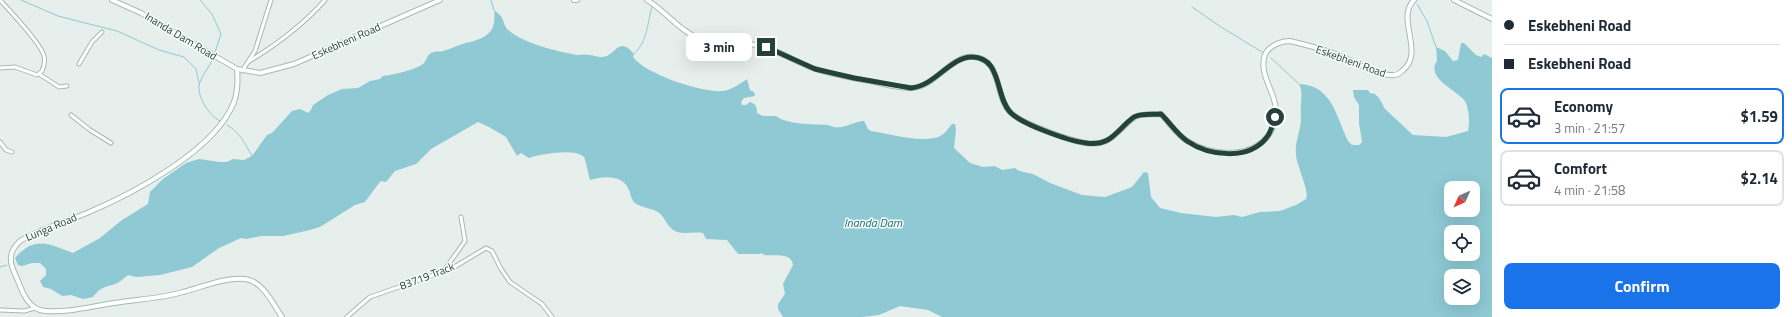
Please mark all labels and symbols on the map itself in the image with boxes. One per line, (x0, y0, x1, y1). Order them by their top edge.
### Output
street label: Inanda Dam Road (142, 8, 220, 64)
street label: Eskebheni Road (309, 19, 383, 63)
callout: 3 min (686, 33, 752, 61)
route end (757, 38, 775, 56)
street label: Eskebheni Road (1314, 41, 1389, 81)
route start (1266, 108, 1284, 126)
north arrow (1444, 181, 1480, 217)
street label: Lunga Road (23, 209, 79, 245)
water label: Inanda Dam (844, 213, 903, 232)
street label: 83719 Track (397, 258, 457, 294)

